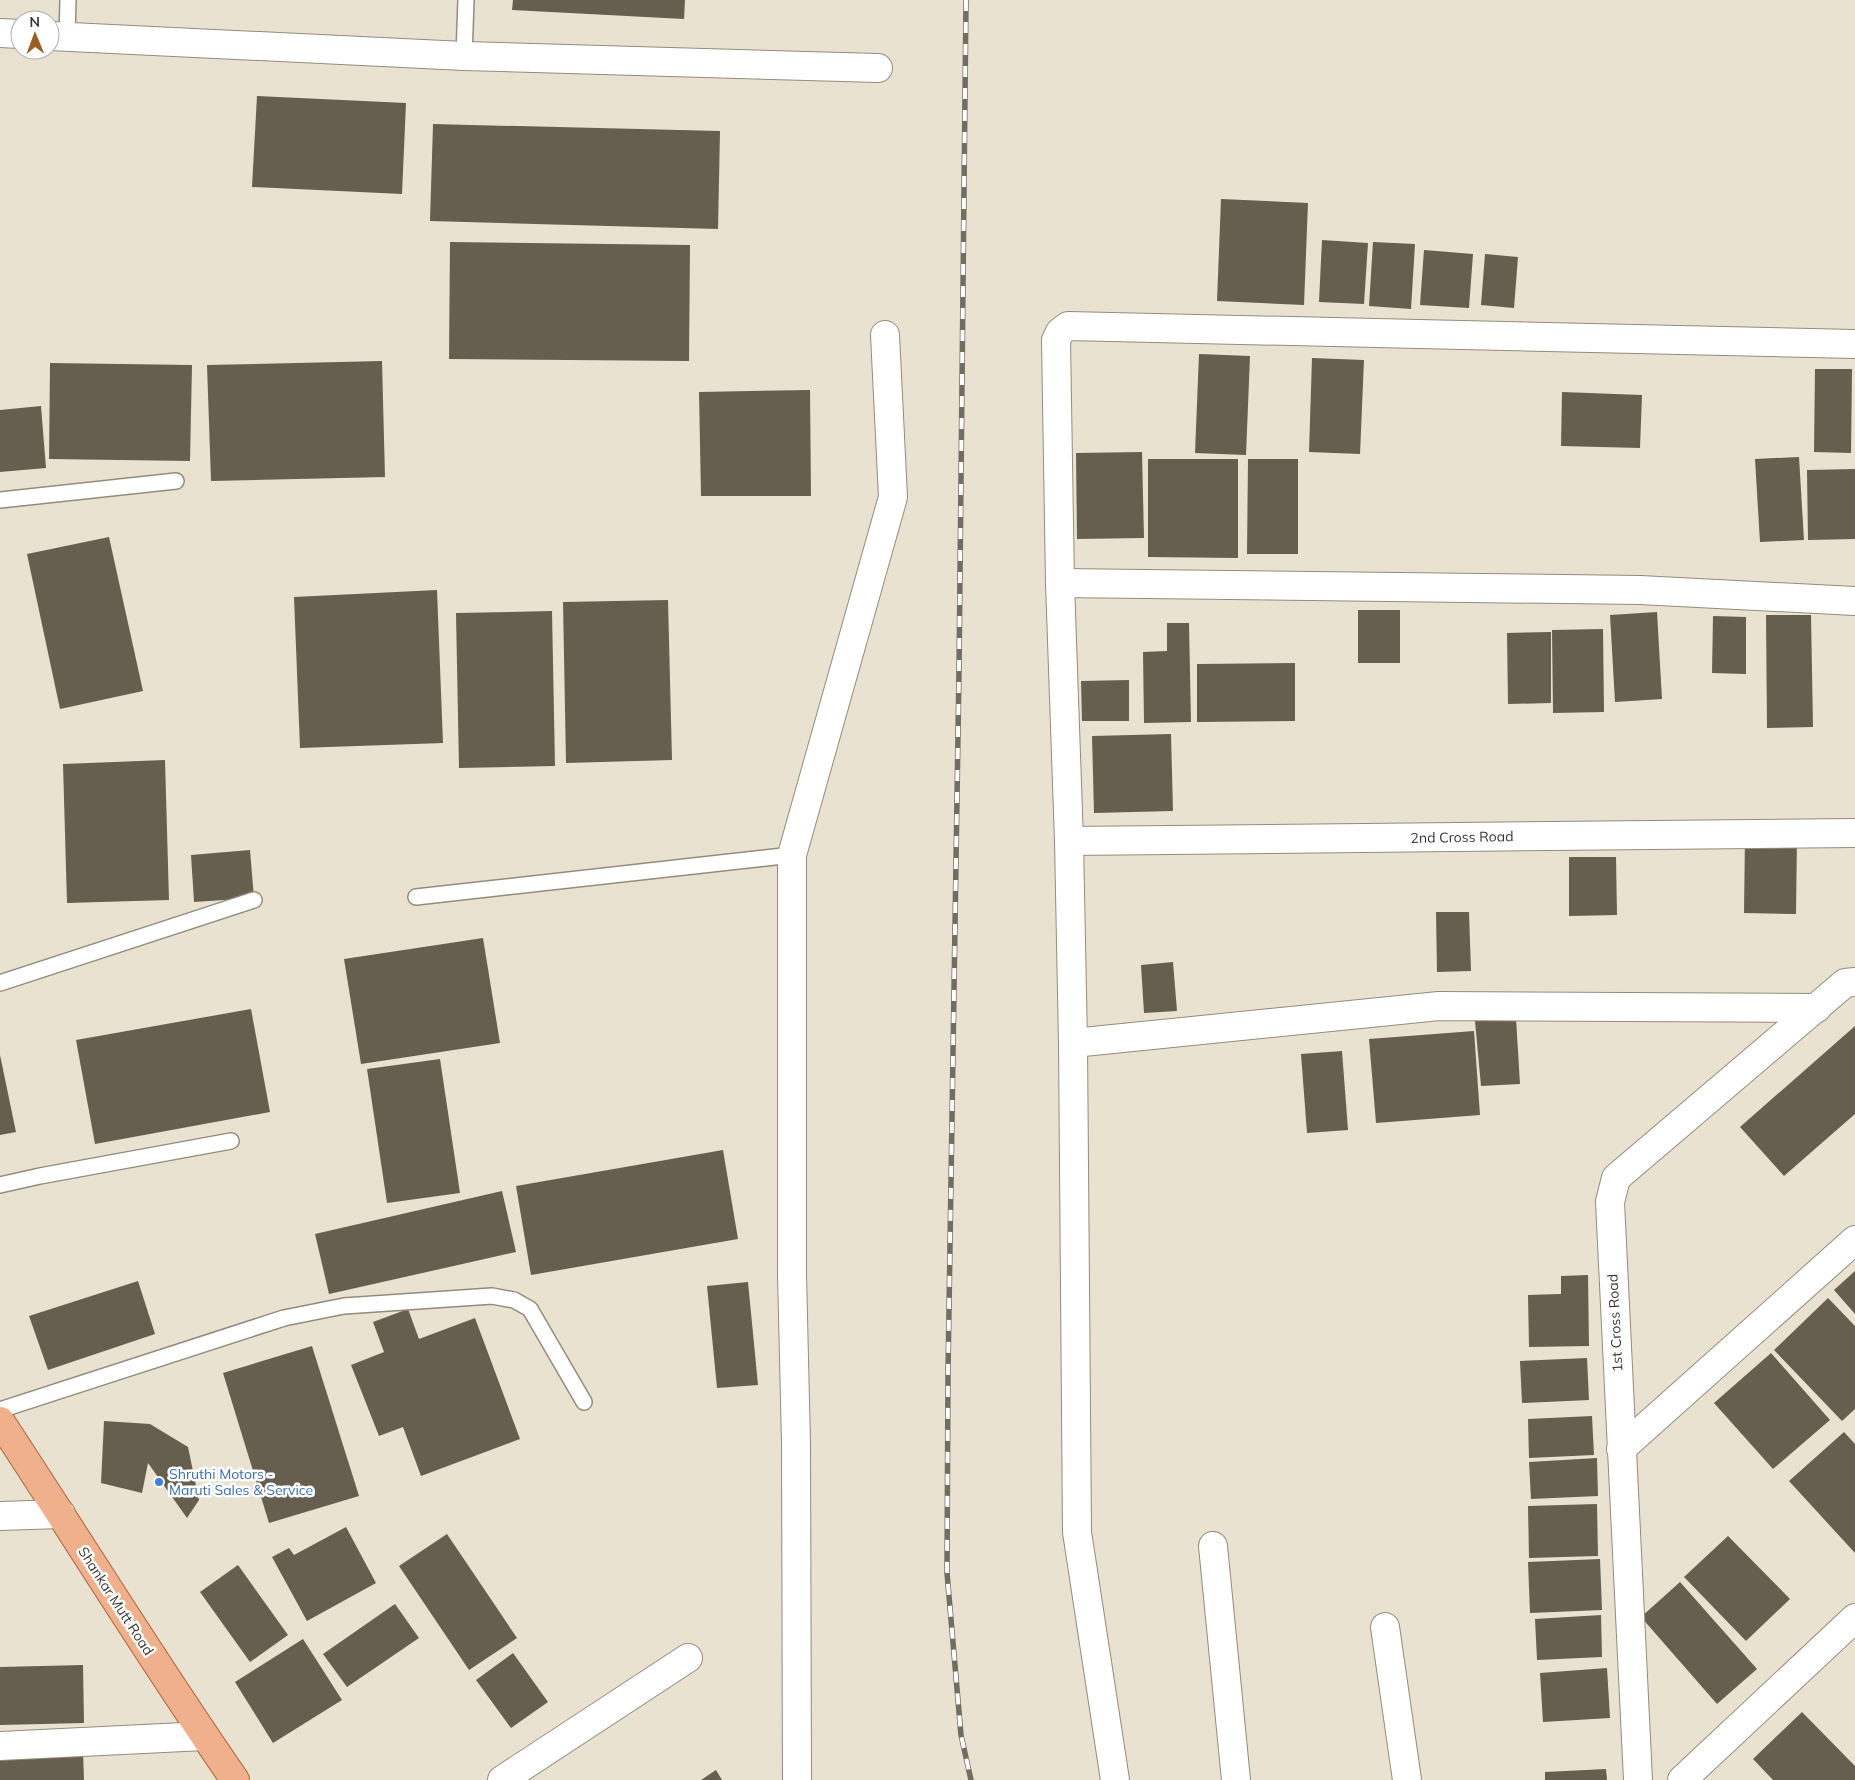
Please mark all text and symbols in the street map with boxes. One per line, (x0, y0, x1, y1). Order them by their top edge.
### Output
north arrow (10, 10, 60, 60)
text: N (29, 13, 40, 31)
street label: 2nd Cross Road (1410, 827, 1514, 847)
street label: 1st Cross Road (1603, 1273, 1627, 1373)
place label: Shruthi Motors - Maruti Sales & Service (169, 1465, 313, 1499)
marker: Shruthi Motors - Maruti Sales & Service (153, 1476, 165, 1488)
street label: Shankar Mutt Road (74, 1543, 158, 1659)

